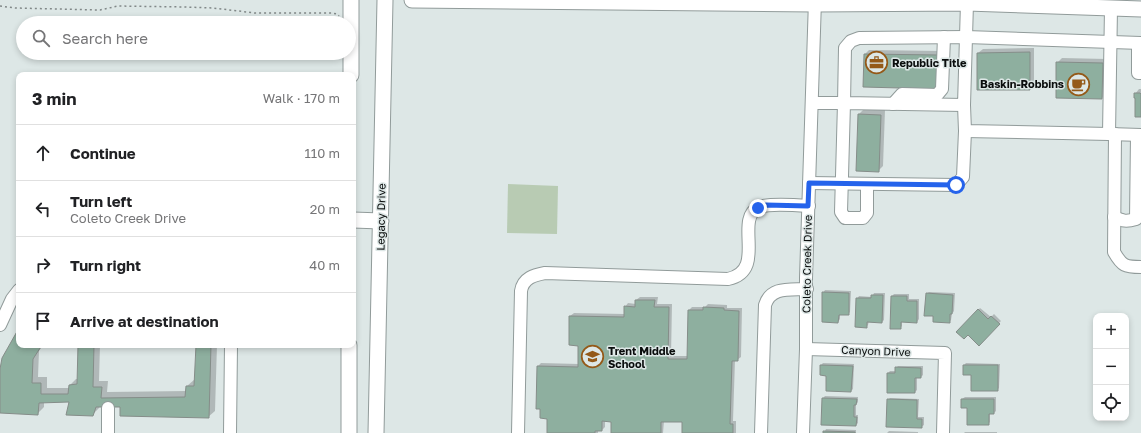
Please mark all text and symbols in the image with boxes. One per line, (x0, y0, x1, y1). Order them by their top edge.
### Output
search box (16, 16, 356, 60)
icon: search (30, 27, 52, 49)
text: Search here (62, 29, 148, 47)
office icon: Republic Title (864, 50, 890, 76)
place label: Republic Title (892, 56, 967, 69)
cafe icon: Baskin-Robbins (1066, 71, 1092, 97)
place label: Baskin-Robbins (980, 77, 1064, 90)
text: 3 min (32, 88, 76, 109)
text: Walk · 170 m (263, 90, 340, 106)
icon: ahead (32, 142, 54, 164)
text: Continue (70, 144, 136, 162)
text: 110 m (305, 145, 340, 161)
route start (947, 176, 965, 194)
street label: Legacy Drive (373, 183, 388, 251)
text: Turn left (70, 192, 132, 210)
icon: left (32, 198, 54, 220)
route end (749, 199, 767, 217)
text: 20 m (310, 201, 340, 217)
text: Coleto Creek Drive (70, 210, 186, 226)
street label: Coleto Creek Drive (799, 215, 814, 313)
icon: right (32, 254, 54, 276)
text: Turn right (70, 256, 141, 274)
text: 40 m (309, 257, 340, 273)
icon: arrive (32, 310, 54, 332)
text: Arrive at destination (70, 312, 219, 330)
map controls (1093, 313, 1129, 421)
button: + (1093, 313, 1129, 349)
street label: Canyon Drive (841, 343, 911, 358)
school or university icon: Trent Middle School (579, 344, 605, 370)
place label: Trent Middle School (608, 344, 676, 370)
button: − (1093, 349, 1129, 385)
button: locate (1093, 385, 1129, 421)

